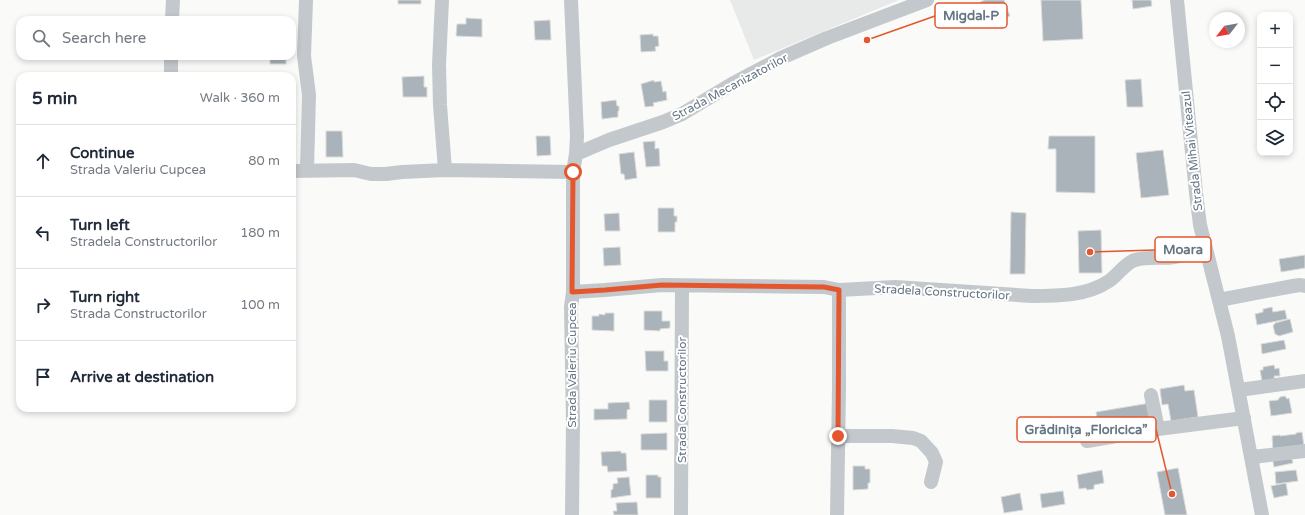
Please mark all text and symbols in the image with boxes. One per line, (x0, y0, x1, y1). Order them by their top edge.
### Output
callout: Migdal-P (935, 3, 1007, 28)
text: Migdal-P (943, 8, 999, 24)
north arrow (1209, 12, 1245, 48)
map controls (1257, 12, 1293, 156)
button: + (1257, 12, 1293, 48)
search box (16, 16, 296, 60)
icon: search (30, 27, 52, 49)
text: Search here (62, 29, 146, 47)
button: − (1257, 48, 1293, 84)
street label: Strada Mecanizatorilor (670, 50, 791, 123)
button: locate (1257, 84, 1293, 120)
text: 5 min (32, 88, 77, 109)
text: Walk · 360 m (200, 90, 280, 106)
street label: Strada Mihai Viteazul (1179, 90, 1205, 212)
button: layers (1257, 120, 1293, 156)
text: Continue (70, 144, 134, 162)
icon: ahead (32, 150, 54, 172)
text: 80 m (248, 153, 280, 169)
text: Strada Valeriu Cupcea (70, 162, 206, 178)
route start (564, 163, 582, 181)
text: Turn left (70, 216, 130, 234)
icon: left (32, 222, 54, 244)
text: 180 m (240, 225, 280, 241)
text: Stradela Constructorilor (70, 234, 217, 250)
callout: Moara (1155, 237, 1211, 262)
text: Moara (1163, 242, 1203, 258)
street label: Stradela Constructorilor (874, 281, 1011, 303)
text: Turn right (70, 288, 140, 306)
icon: right (32, 294, 54, 316)
text: 100 m (240, 297, 280, 313)
street label: Strada Valeriu Cupcea (565, 302, 579, 428)
text: Strada Constructorilor (70, 306, 207, 322)
street label: Strada Constructorilor (675, 337, 689, 463)
icon: arrive (32, 366, 54, 388)
text: Arrive at destination (70, 368, 214, 386)
callout: Grădinița „Floricica” (1017, 417, 1156, 442)
text: Grădinița „Floricica” (1025, 422, 1148, 438)
route end (829, 427, 847, 445)

